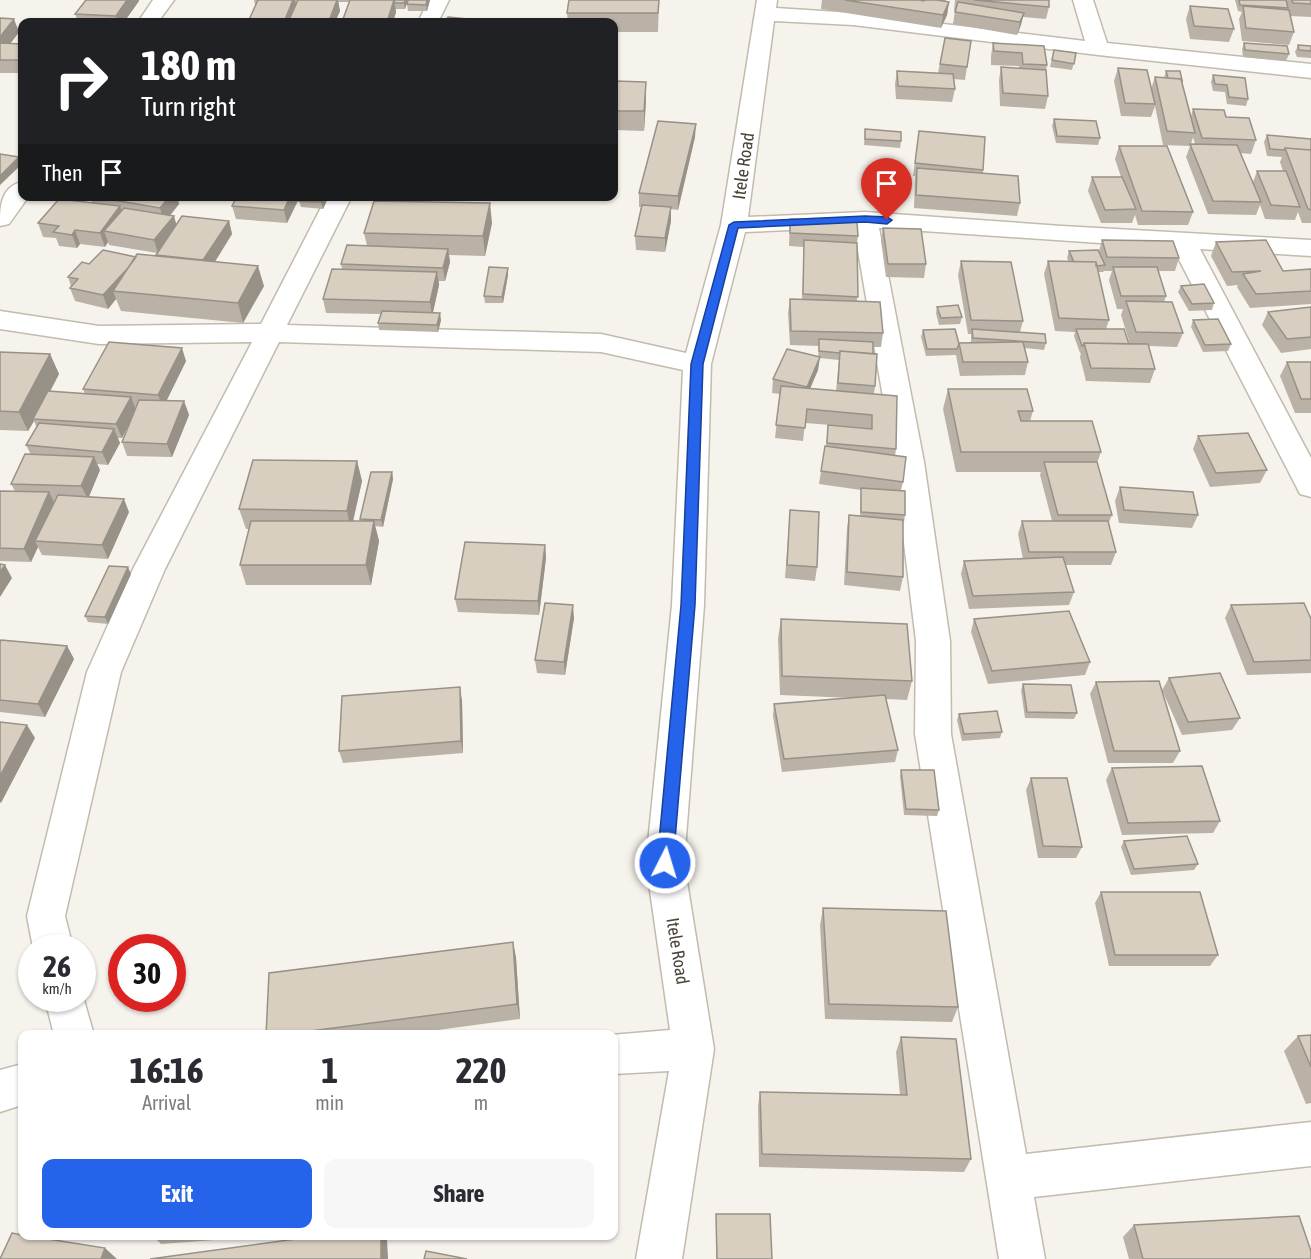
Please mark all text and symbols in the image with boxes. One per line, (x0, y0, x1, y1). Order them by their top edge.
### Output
text: 180 m (141, 41, 236, 89)
icon: right (42, 42, 120, 120)
text: Turn right (141, 91, 236, 122)
street label: Itele Road (728, 131, 758, 201)
icon: arrive (95, 156, 128, 189)
pin (861, 158, 912, 220)
text: Then (42, 160, 83, 186)
icon: arrive (870, 167, 903, 200)
position arrow (633, 831, 697, 895)
street label: Itele Road (662, 916, 694, 986)
speed limit sign: 30 (108, 934, 186, 1012)
text: 26 (43, 949, 71, 983)
text: km/h (42, 980, 72, 997)
text: 16:16 (130, 1049, 204, 1091)
text: 1 (321, 1049, 338, 1091)
text: 220 (456, 1049, 506, 1091)
text: Arrival (142, 1091, 191, 1114)
text: min (315, 1091, 344, 1114)
text: m (474, 1091, 488, 1114)
button: Exit (42, 1159, 312, 1228)
button: Share (324, 1159, 594, 1228)

